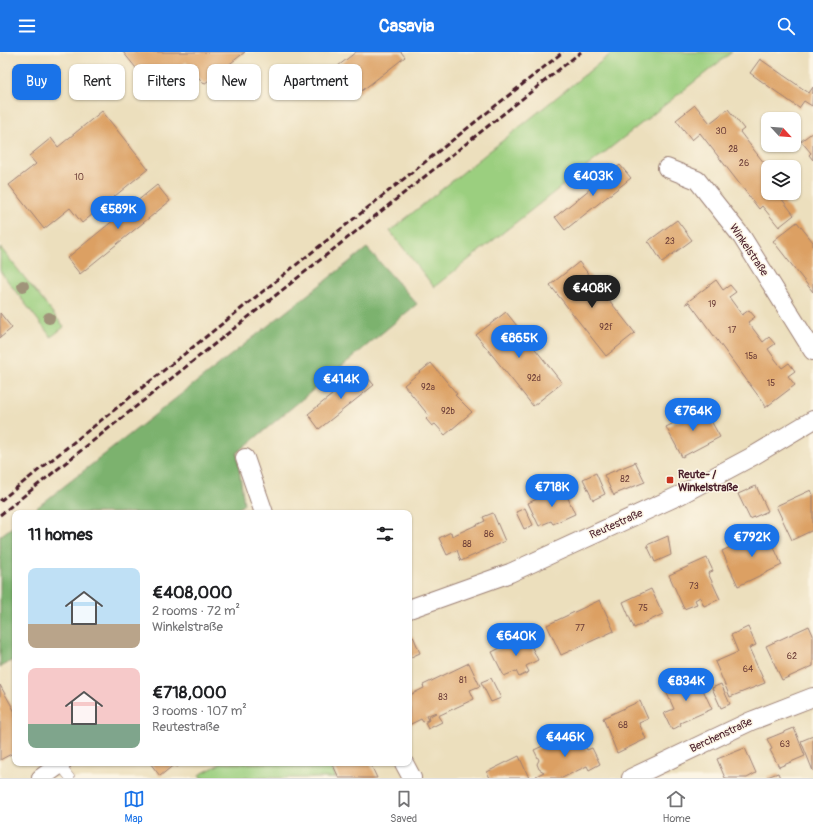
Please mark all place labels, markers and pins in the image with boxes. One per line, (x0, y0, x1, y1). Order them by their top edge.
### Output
pin: €403K (565, 163, 621, 197)
pin: €589K (90, 196, 146, 230)
pin: €408K (564, 275, 620, 309)
pin: €865K (491, 325, 547, 359)
pin: €414K (313, 366, 369, 400)
pin: €764K (665, 398, 721, 432)
place label: Reute- / Winkelstraße (678, 468, 738, 494)
pin: €718K (524, 474, 580, 508)
marker: Reute- / Winkelstraße (665, 475, 675, 485)
pin: €792K (724, 524, 780, 558)
pin: €640K (488, 623, 544, 657)
pin: €834K (658, 668, 714, 702)
pin: €446K (537, 724, 593, 758)

